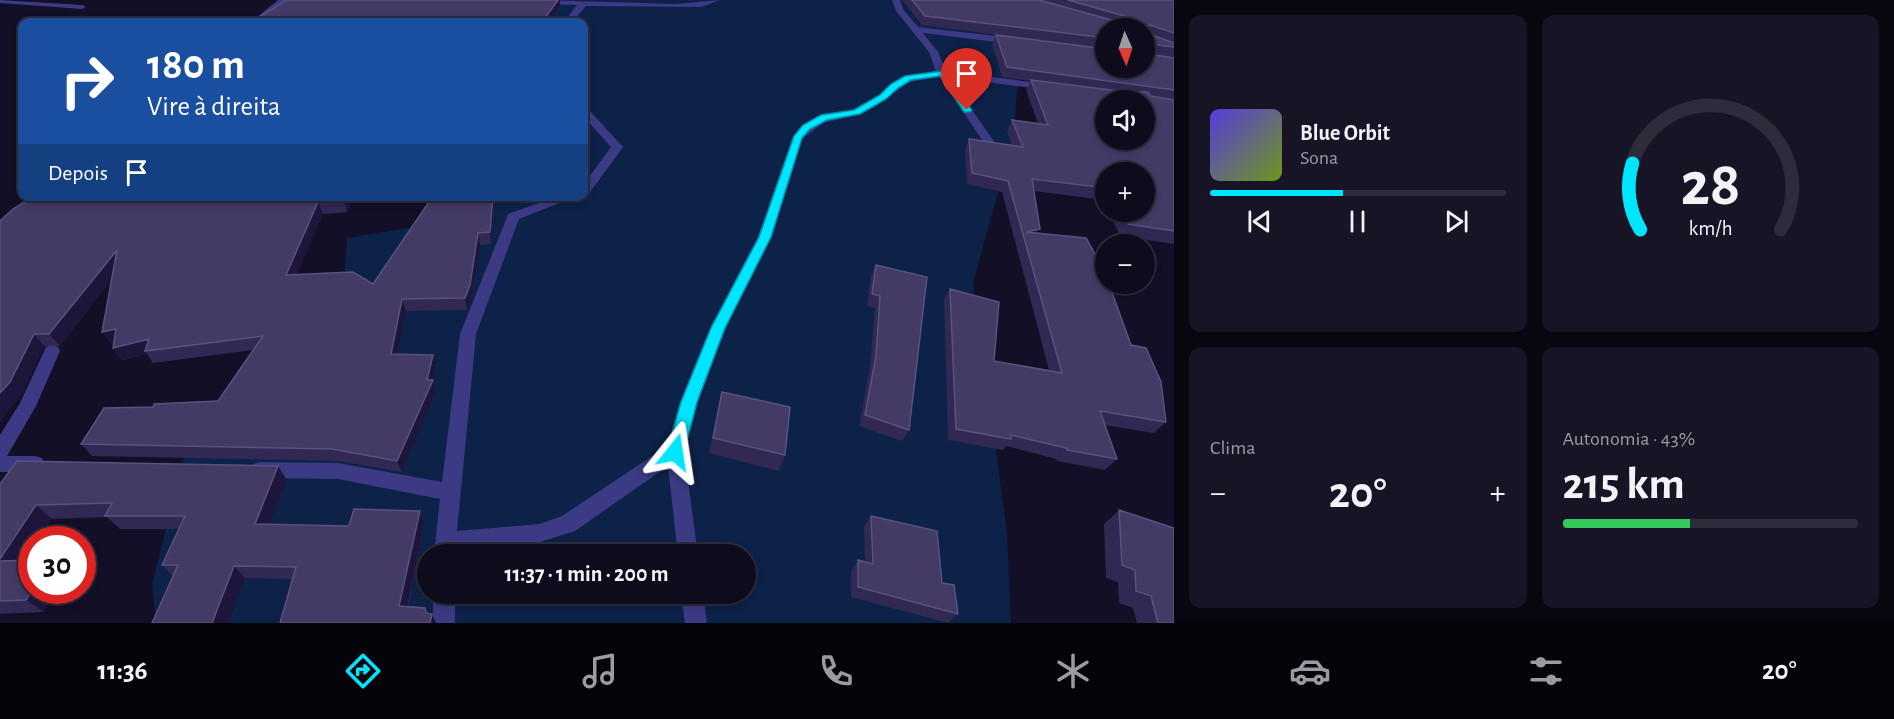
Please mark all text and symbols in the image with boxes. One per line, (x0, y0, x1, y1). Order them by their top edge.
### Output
north arrow (1095, 18, 1155, 78)
map controls (1095, 18, 1155, 294)
icon: right (48, 42, 126, 120)
text: 180 m (147, 44, 245, 86)
pin (941, 48, 992, 110)
icon: arrive (950, 57, 983, 90)
button: sound (1095, 90, 1155, 150)
text: Vire à direita (147, 93, 281, 120)
text: Blue Orbit (1300, 122, 1390, 144)
text: Sona (1300, 148, 1338, 168)
text: 28 (1680, 155, 1740, 217)
icon: arrive (120, 156, 153, 189)
text: Depois (48, 162, 108, 184)
button: + (1095, 162, 1155, 222)
icon: previous (1243, 205, 1276, 238)
icon: pause (1341, 205, 1374, 238)
icon: next (1440, 205, 1473, 238)
text: km/h (1688, 219, 1732, 240)
button: − (1095, 234, 1155, 294)
position arrow (643, 420, 707, 484)
text: Autonomia · 43% (1563, 429, 1695, 449)
text: Clima (1210, 438, 1255, 458)
text: 215 km (1563, 462, 1685, 507)
text: 20° (1329, 471, 1387, 516)
text: − (1210, 477, 1226, 510)
text: + (1490, 477, 1505, 510)
speed limit sign: 30 (18, 526, 96, 604)
text: 11:37 · 1 min · 200 m (505, 563, 668, 585)
icon: directions (342, 650, 384, 692)
icon: music (579, 650, 621, 692)
icon: phone (815, 650, 857, 692)
icon: climate (1052, 650, 1094, 692)
icon: car (1289, 650, 1331, 692)
icon: filters (1525, 650, 1567, 692)
text: 11:36 (97, 657, 148, 684)
text: 20° (1762, 657, 1797, 684)

